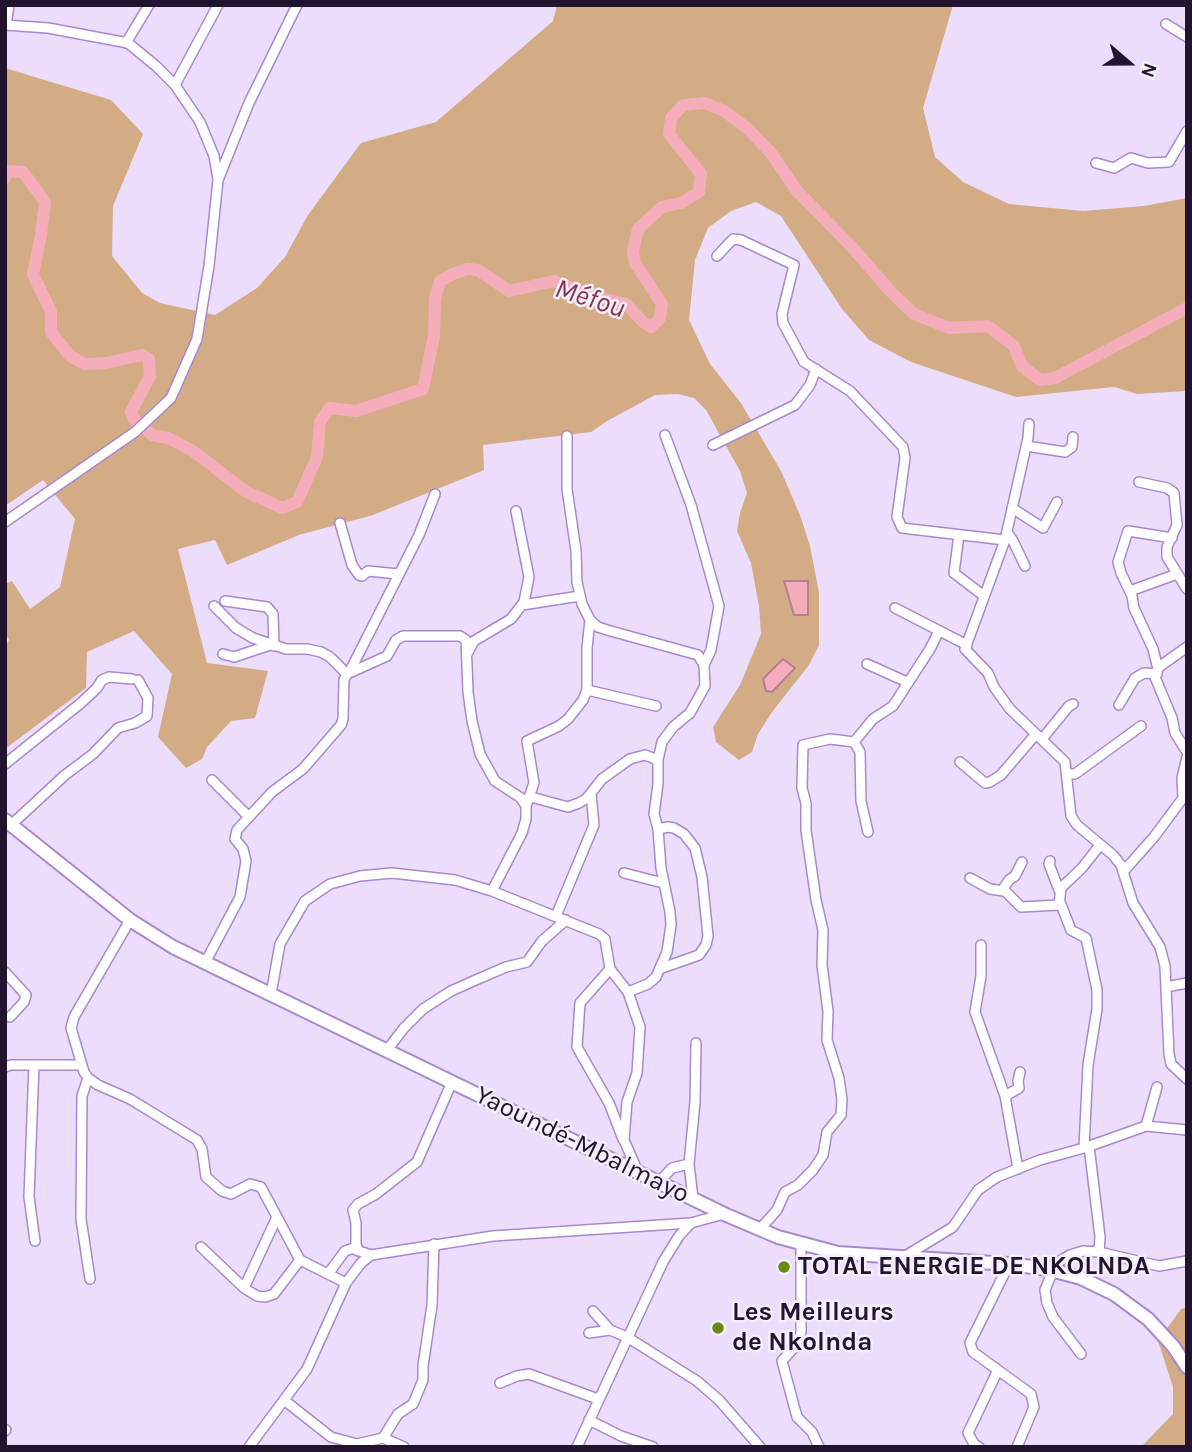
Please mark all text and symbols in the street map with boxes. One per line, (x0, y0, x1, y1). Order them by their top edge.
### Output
north arrow (1094, 28, 1164, 98)
text: N (1136, 60, 1161, 80)
water label: Méfou (551, 272, 629, 326)
street label: Yaoundé-Mbalmayo (470, 1080, 694, 1210)
place label: TOTAL ENERGIE DE NKOLNDA (798, 1251, 1150, 1283)
marker: TOTAL ENERGIE DE NKOLNDA (776, 1259, 792, 1275)
place label: Les Meilleurs de Nkolnda (732, 1297, 894, 1358)
marker: Les Meilleurs de Nkolnda (710, 1320, 726, 1336)

